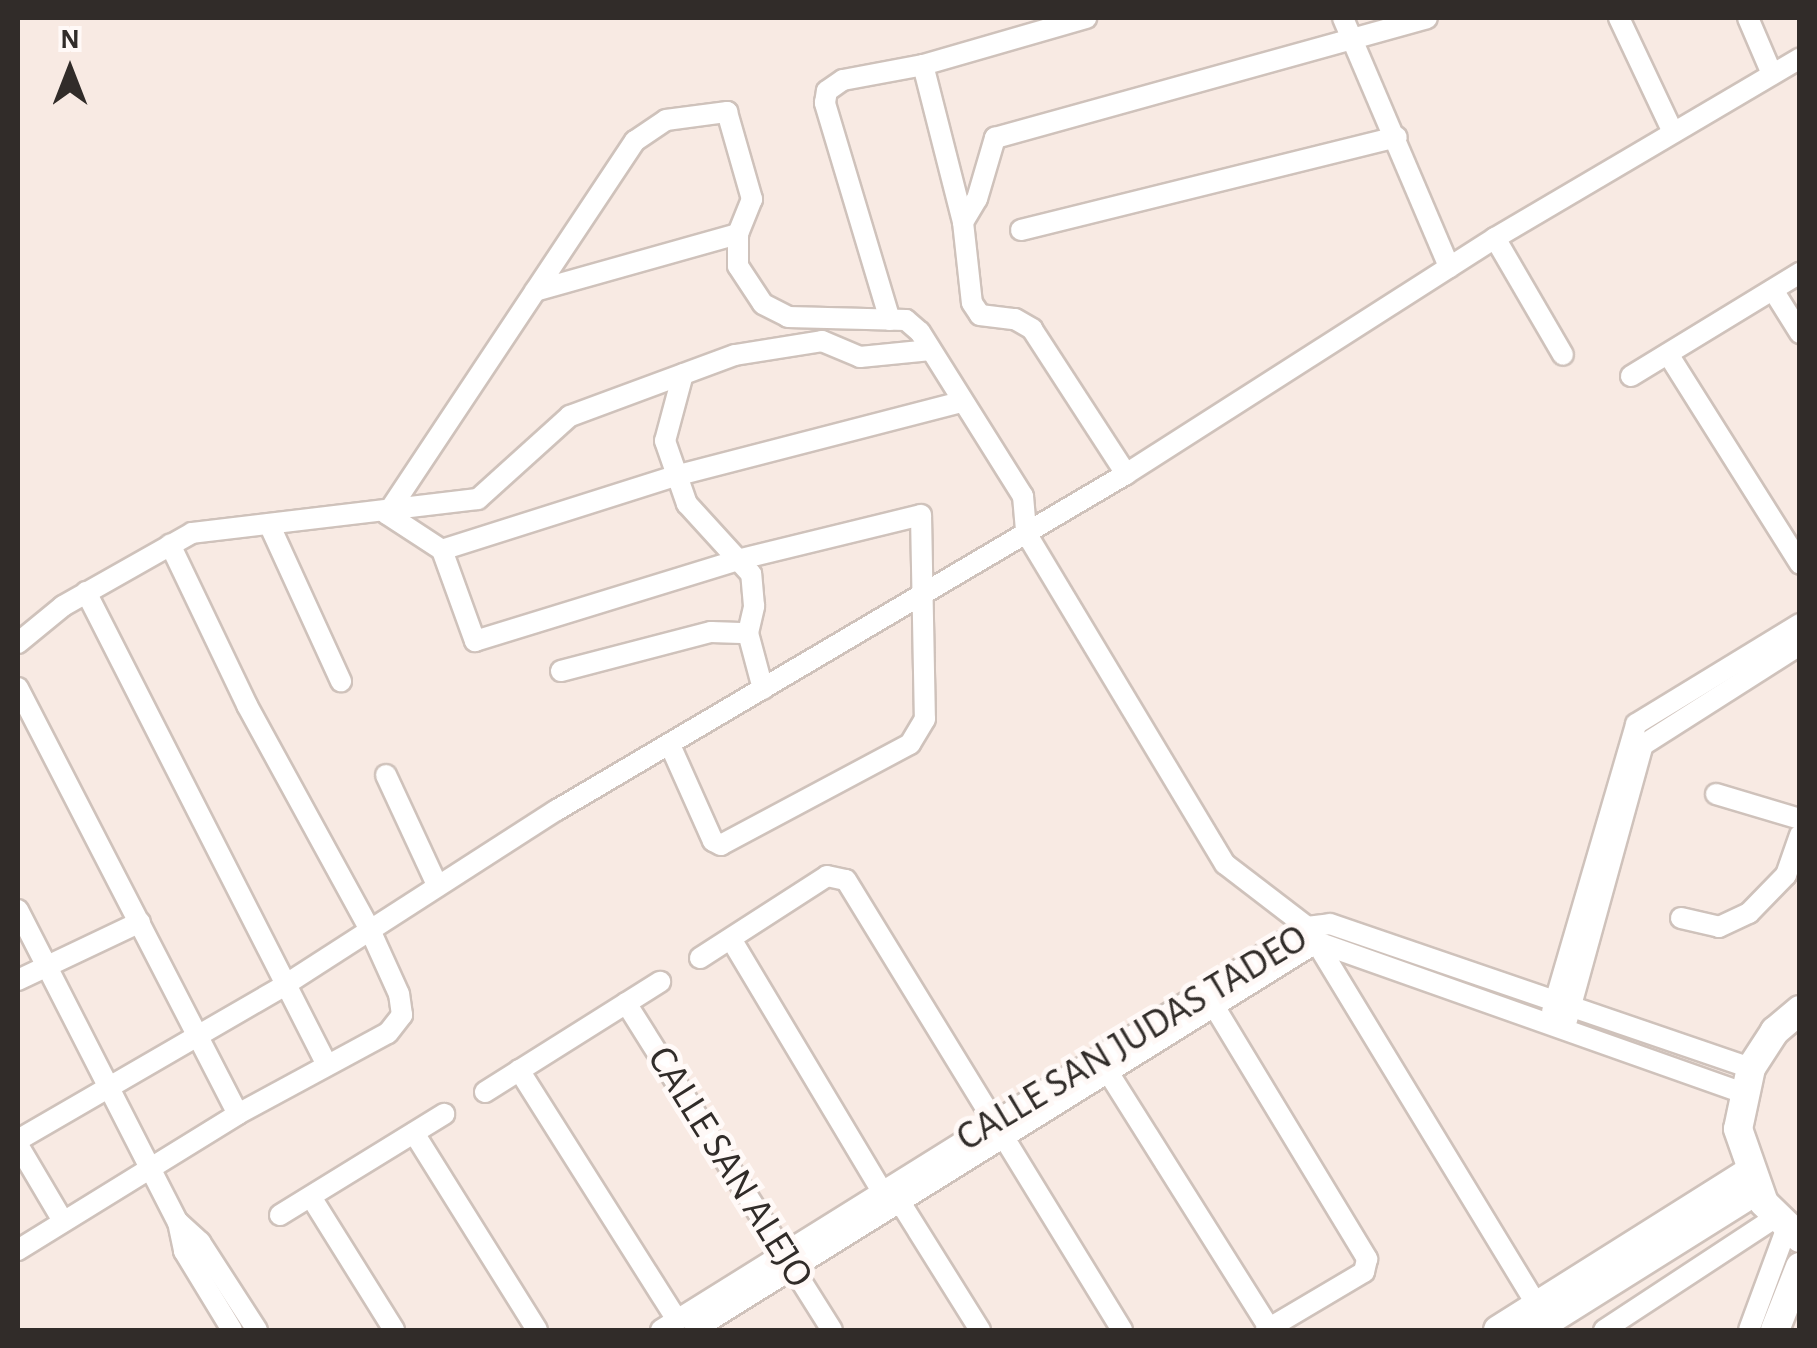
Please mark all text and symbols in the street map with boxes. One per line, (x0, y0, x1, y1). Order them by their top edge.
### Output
north arrow (20, 20, 120, 120)
text: N (60, 26, 80, 54)
street label: CALLE SAN JUDAS TADEO (948, 914, 1316, 1162)
street label: CALLE SAN ALEJO (637, 1038, 823, 1296)

